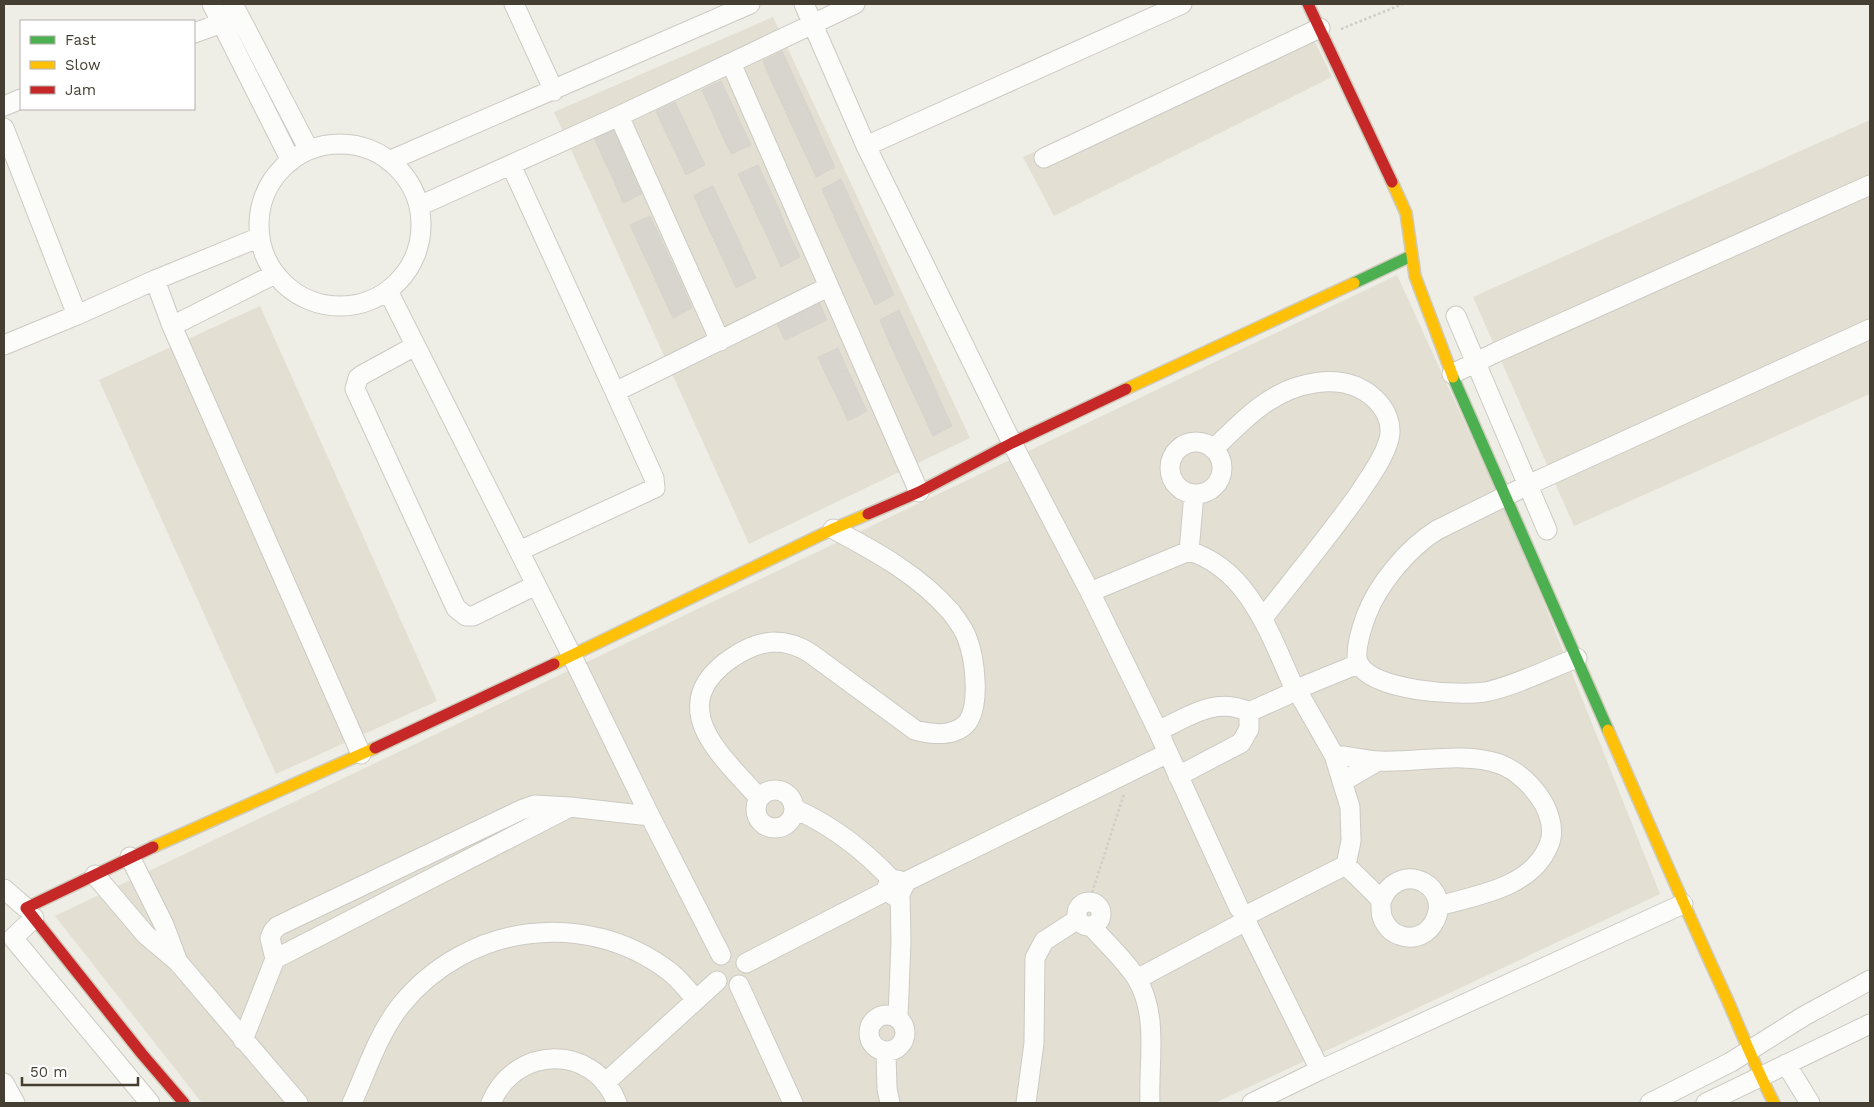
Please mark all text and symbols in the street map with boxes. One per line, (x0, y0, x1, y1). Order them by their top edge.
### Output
legend (20, 20, 195, 110)
text: Fast (65, 31, 97, 49)
text: Slow (65, 56, 101, 74)
text: Jam (65, 81, 96, 99)
scale bar (22, 1054, 139, 1086)
text: 50 m (30, 1063, 67, 1081)

